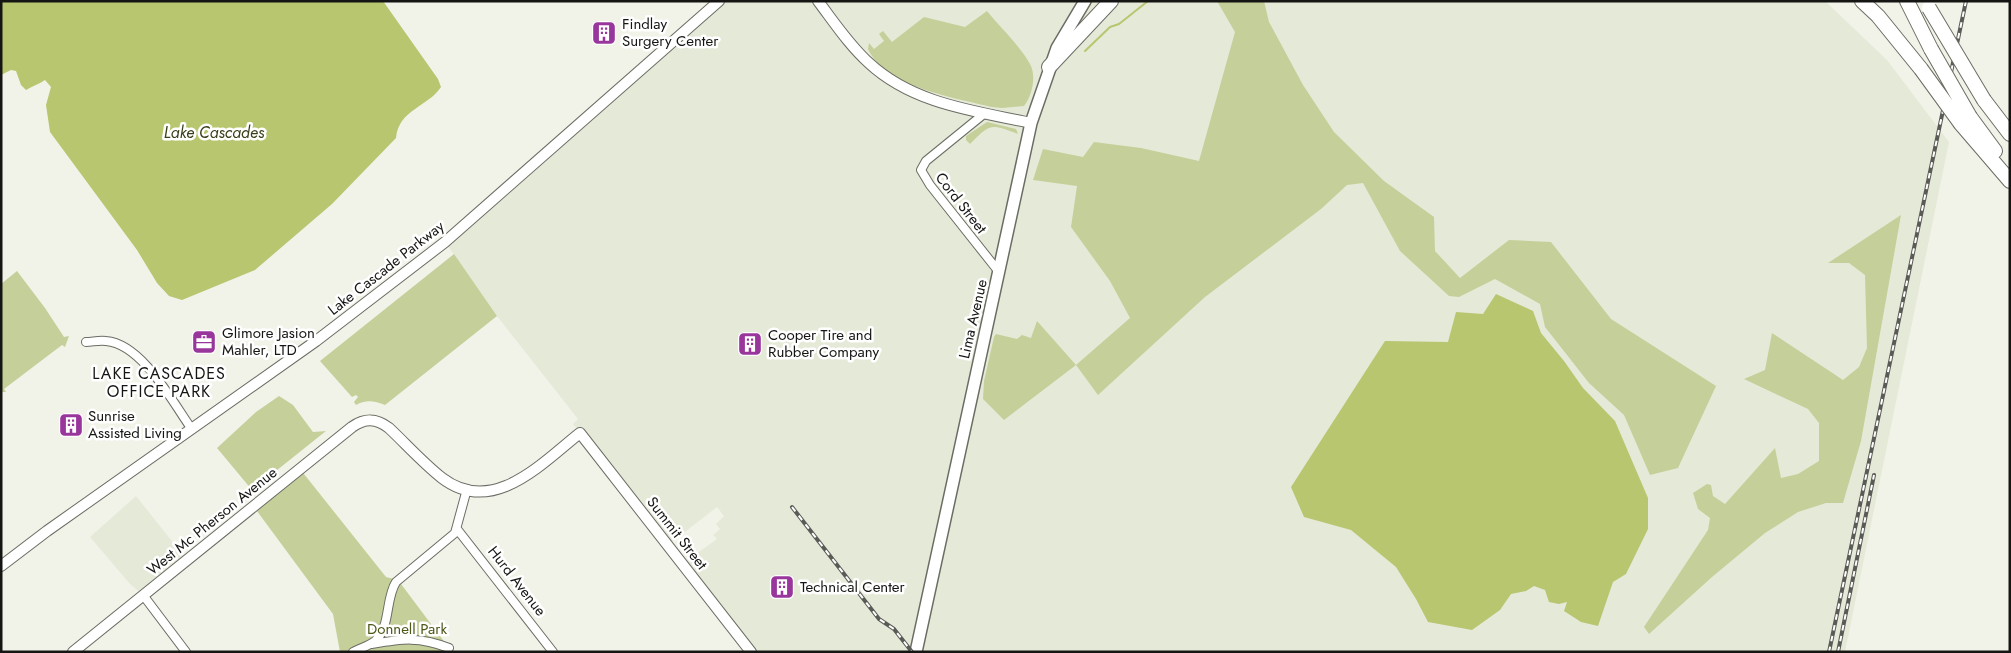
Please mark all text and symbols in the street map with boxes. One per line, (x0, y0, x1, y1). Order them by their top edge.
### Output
place label: Findlay Surgery Center (622, 13, 719, 52)
building icon: Findlay Surgery Center (591, 20, 617, 46)
water label: Lake Cascades (164, 121, 265, 144)
street label: Cord Street (930, 168, 992, 239)
street label: Lake Cascade Parkway (323, 215, 449, 320)
street label: Lima Avenue (953, 277, 993, 361)
place label: Glimore Jasion Mahler, LTD (222, 322, 315, 361)
place label: Cooper Tire and Rubber Company (768, 324, 879, 363)
office icon: Glimore Jasion Mahler, LTD (191, 329, 217, 355)
building icon: Cooper Tire and Rubber Company (737, 331, 763, 357)
district label: LAKE CASCADES OFFICE PARK (92, 362, 226, 403)
place label: Sunrise Assisted Living (88, 405, 182, 444)
building icon: Sunrise Assisted Living (58, 412, 84, 438)
street label: West Mc Pherson Avenue (142, 461, 282, 580)
street label: Summit Street (641, 492, 713, 574)
street label: Hurd Avenue (483, 541, 552, 621)
building icon: Technical Center (769, 574, 795, 600)
place label: Technical Center (800, 576, 906, 598)
park label: Donnell Park (367, 618, 447, 640)

